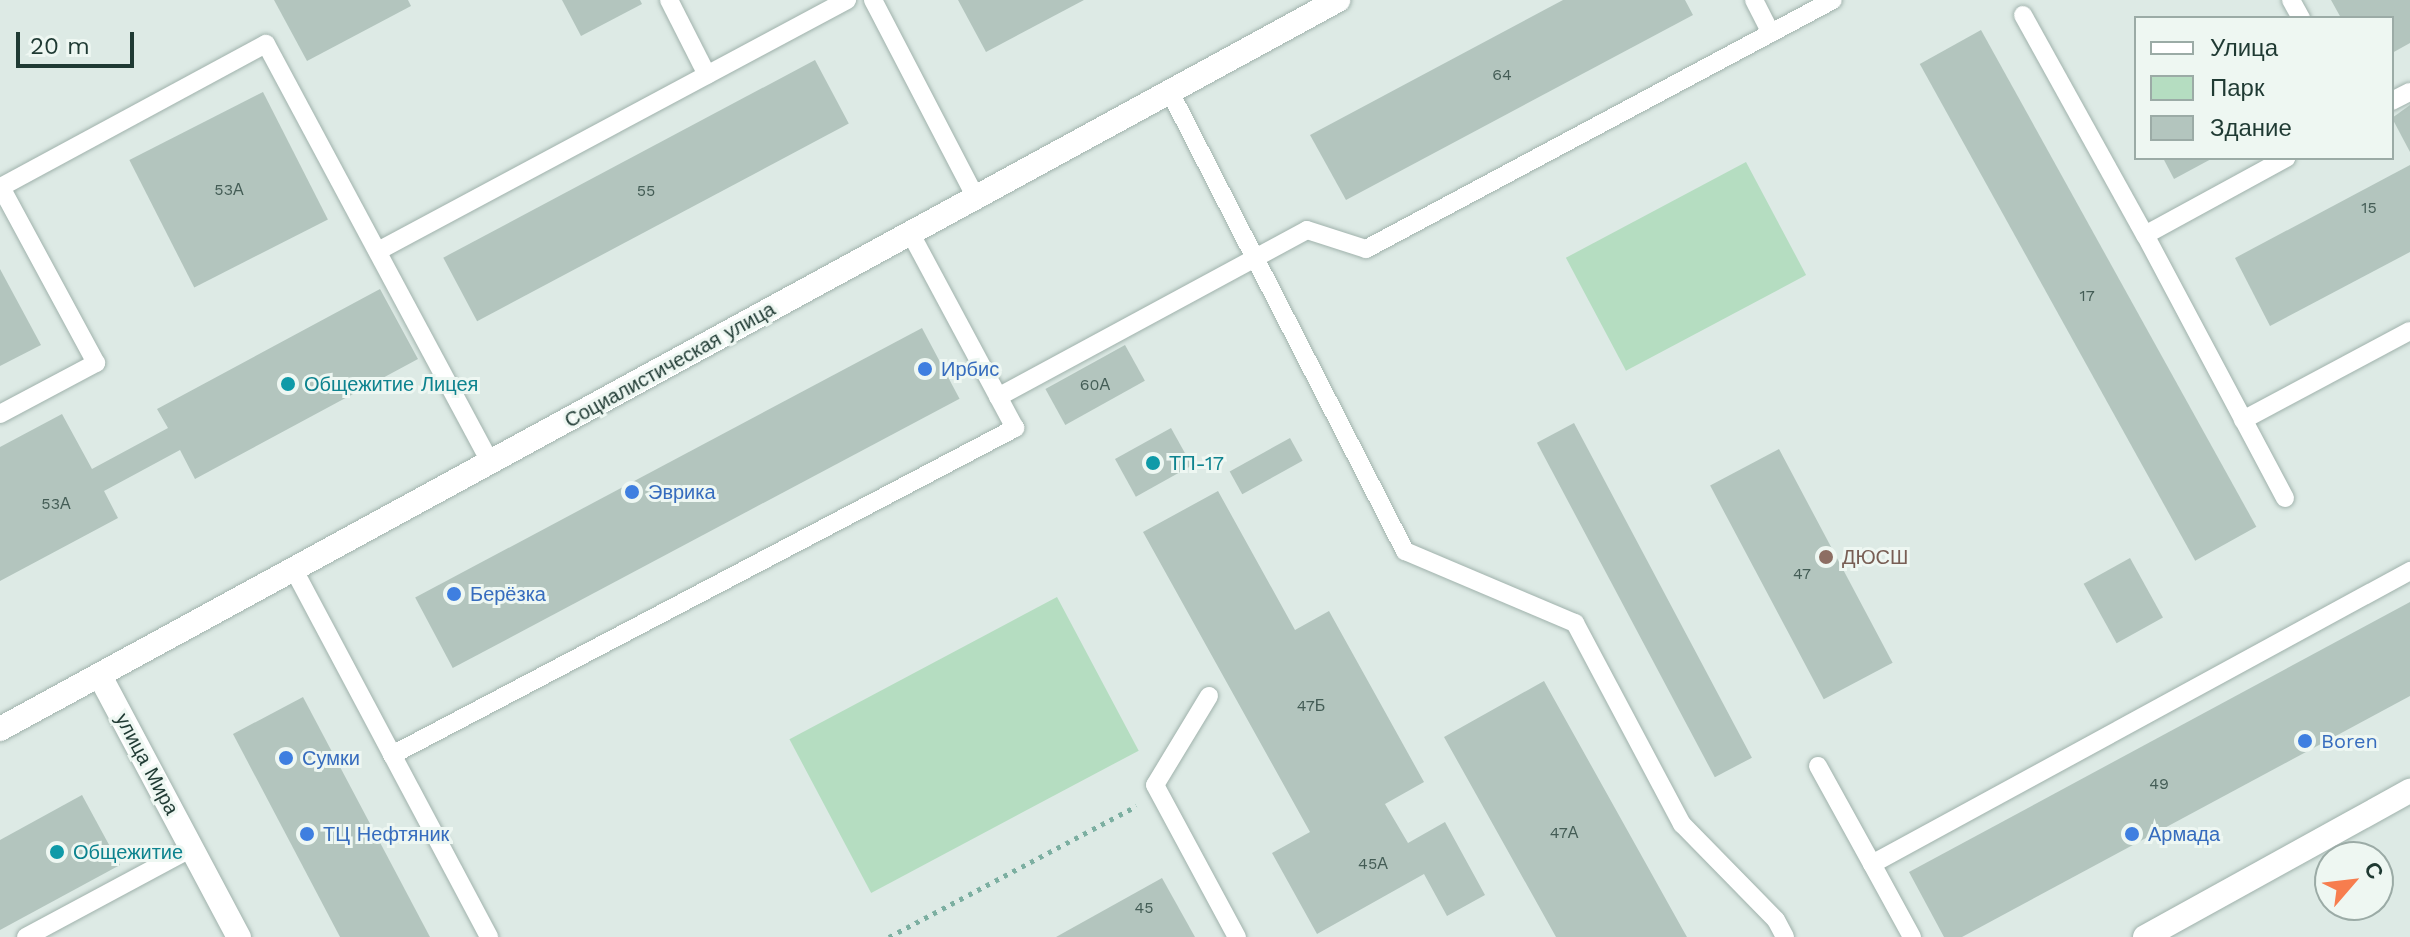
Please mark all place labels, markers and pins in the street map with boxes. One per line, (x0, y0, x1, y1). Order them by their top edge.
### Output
place label: Ирбис (941, 357, 999, 381)
marker: Ирбис (916, 360, 934, 378)
place label: Общежитие Лицея (304, 372, 478, 396)
marker: Общежитие Лицея (279, 375, 297, 393)
place label: ТП-17 (1169, 451, 1224, 475)
marker: ТП-17 (1144, 454, 1162, 472)
place label: Эврика (648, 480, 716, 504)
marker: Эврика (623, 483, 641, 501)
place label: ДЮСШ (1842, 545, 1908, 569)
marker: ДЮСШ (1817, 548, 1835, 566)
place label: Берёзка (470, 582, 546, 606)
marker: Берёзка (445, 585, 463, 603)
place label: Boren (2321, 729, 2378, 753)
marker: Boren (2296, 732, 2314, 750)
place label: Сумки (302, 746, 360, 770)
marker: Сумки (277, 749, 295, 767)
place label: ТЦ Нефтяник (323, 822, 449, 846)
place label: Армада (2148, 822, 2220, 846)
marker: ТЦ Нефтяник (298, 825, 316, 843)
marker: Армада (2123, 825, 2141, 843)
place label: Общежитие (73, 840, 183, 864)
marker: Общежитие (48, 843, 66, 861)

